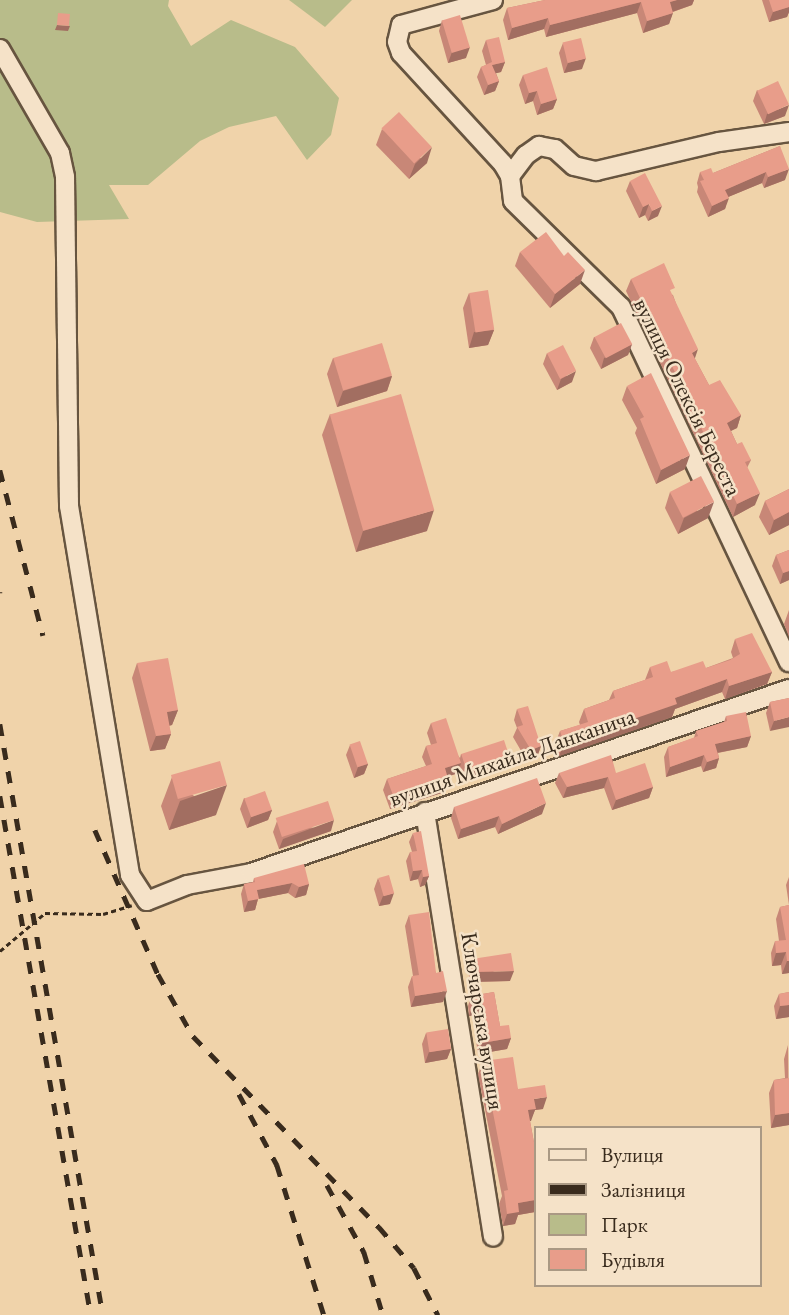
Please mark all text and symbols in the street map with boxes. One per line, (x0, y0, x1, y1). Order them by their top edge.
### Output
street label: вулиця Олексія Береста (628, 293, 748, 501)
street label: вулиця Михайла Данканича (385, 702, 639, 812)
street label: Ключарська вулиця (455, 930, 511, 1112)
legend (534, 1126, 761, 1287)
text: Вулиця (601, 1141, 663, 1168)
text: Залізниця (601, 1176, 686, 1203)
text: Парк (601, 1211, 648, 1238)
text: Будівля (601, 1246, 665, 1273)

